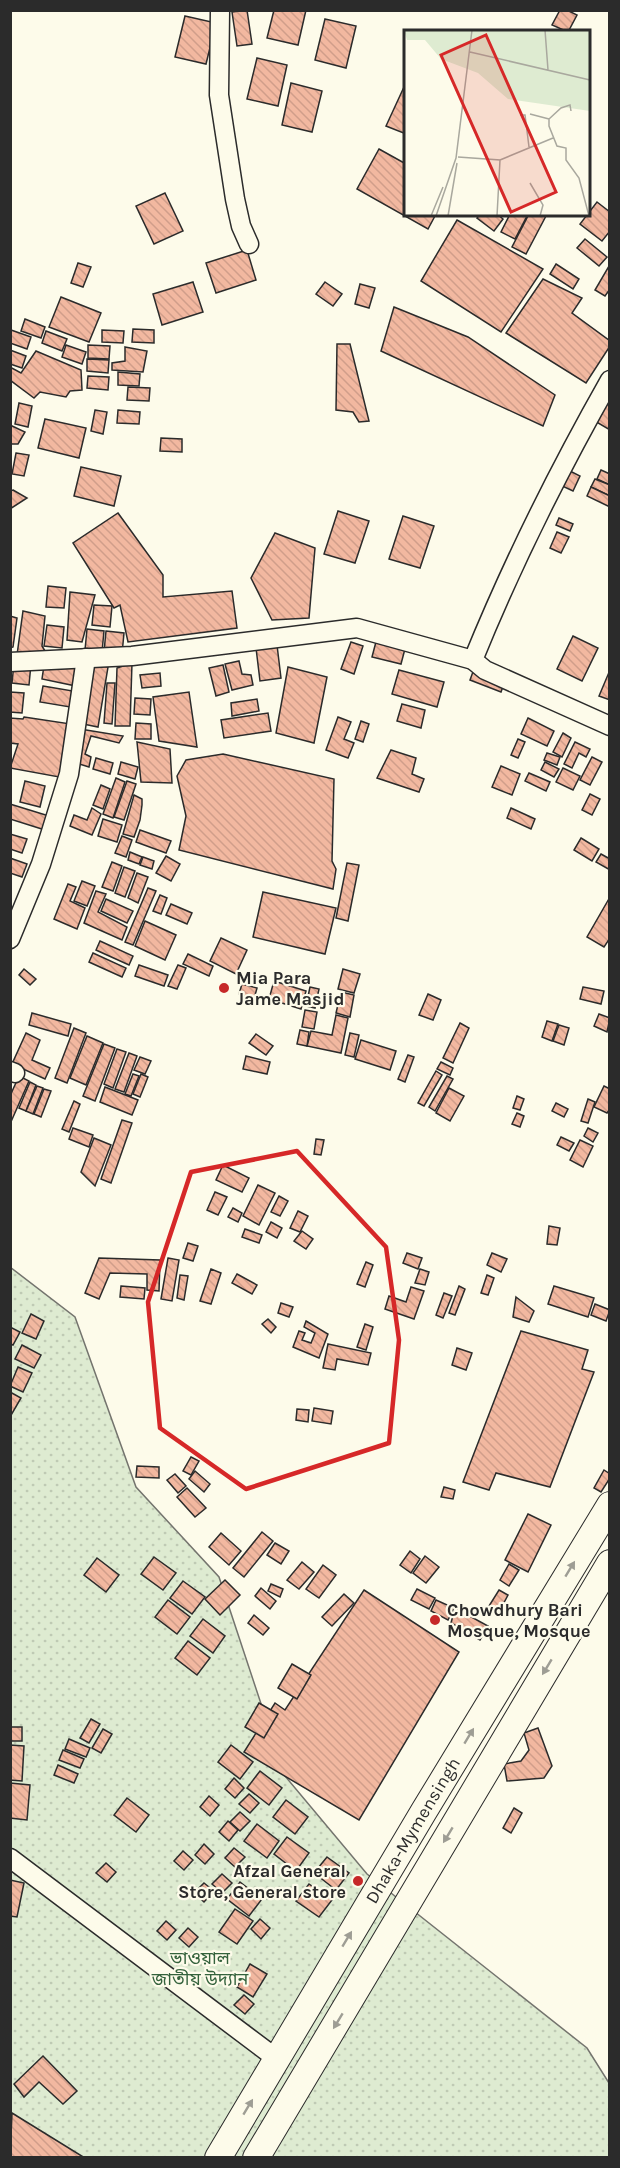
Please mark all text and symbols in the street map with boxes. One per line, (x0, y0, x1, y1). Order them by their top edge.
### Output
inset map (404, 30, 590, 216)
place label: Mia Para Jame Masjid (236, 967, 344, 1010)
marker: Mia Para Jame Masjid (217, 981, 231, 995)
one-way arrow (565, 1561, 576, 1577)
place label: Chowdhury Bari Mosque, Mosque (447, 1599, 591, 1642)
marker: Chowdhury Bari Mosque, Mosque (428, 1613, 442, 1627)
one-way arrow (542, 1659, 552, 1676)
one-way arrow (464, 1728, 475, 1744)
street label: Dhaka-Mymensingh (361, 1753, 465, 1908)
one-way arrow (442, 1827, 453, 1843)
place label: Afzal General Store, General store (178, 1860, 346, 1903)
marker: Afzal General Store, General store (351, 1874, 365, 1888)
one-way arrow (342, 1931, 353, 1947)
park label: ভাওয়াল জাতীয় উদ্যান (151, 1947, 249, 1990)
one-way arrow (332, 2013, 343, 2029)
one-way arrow (243, 2098, 253, 2115)

